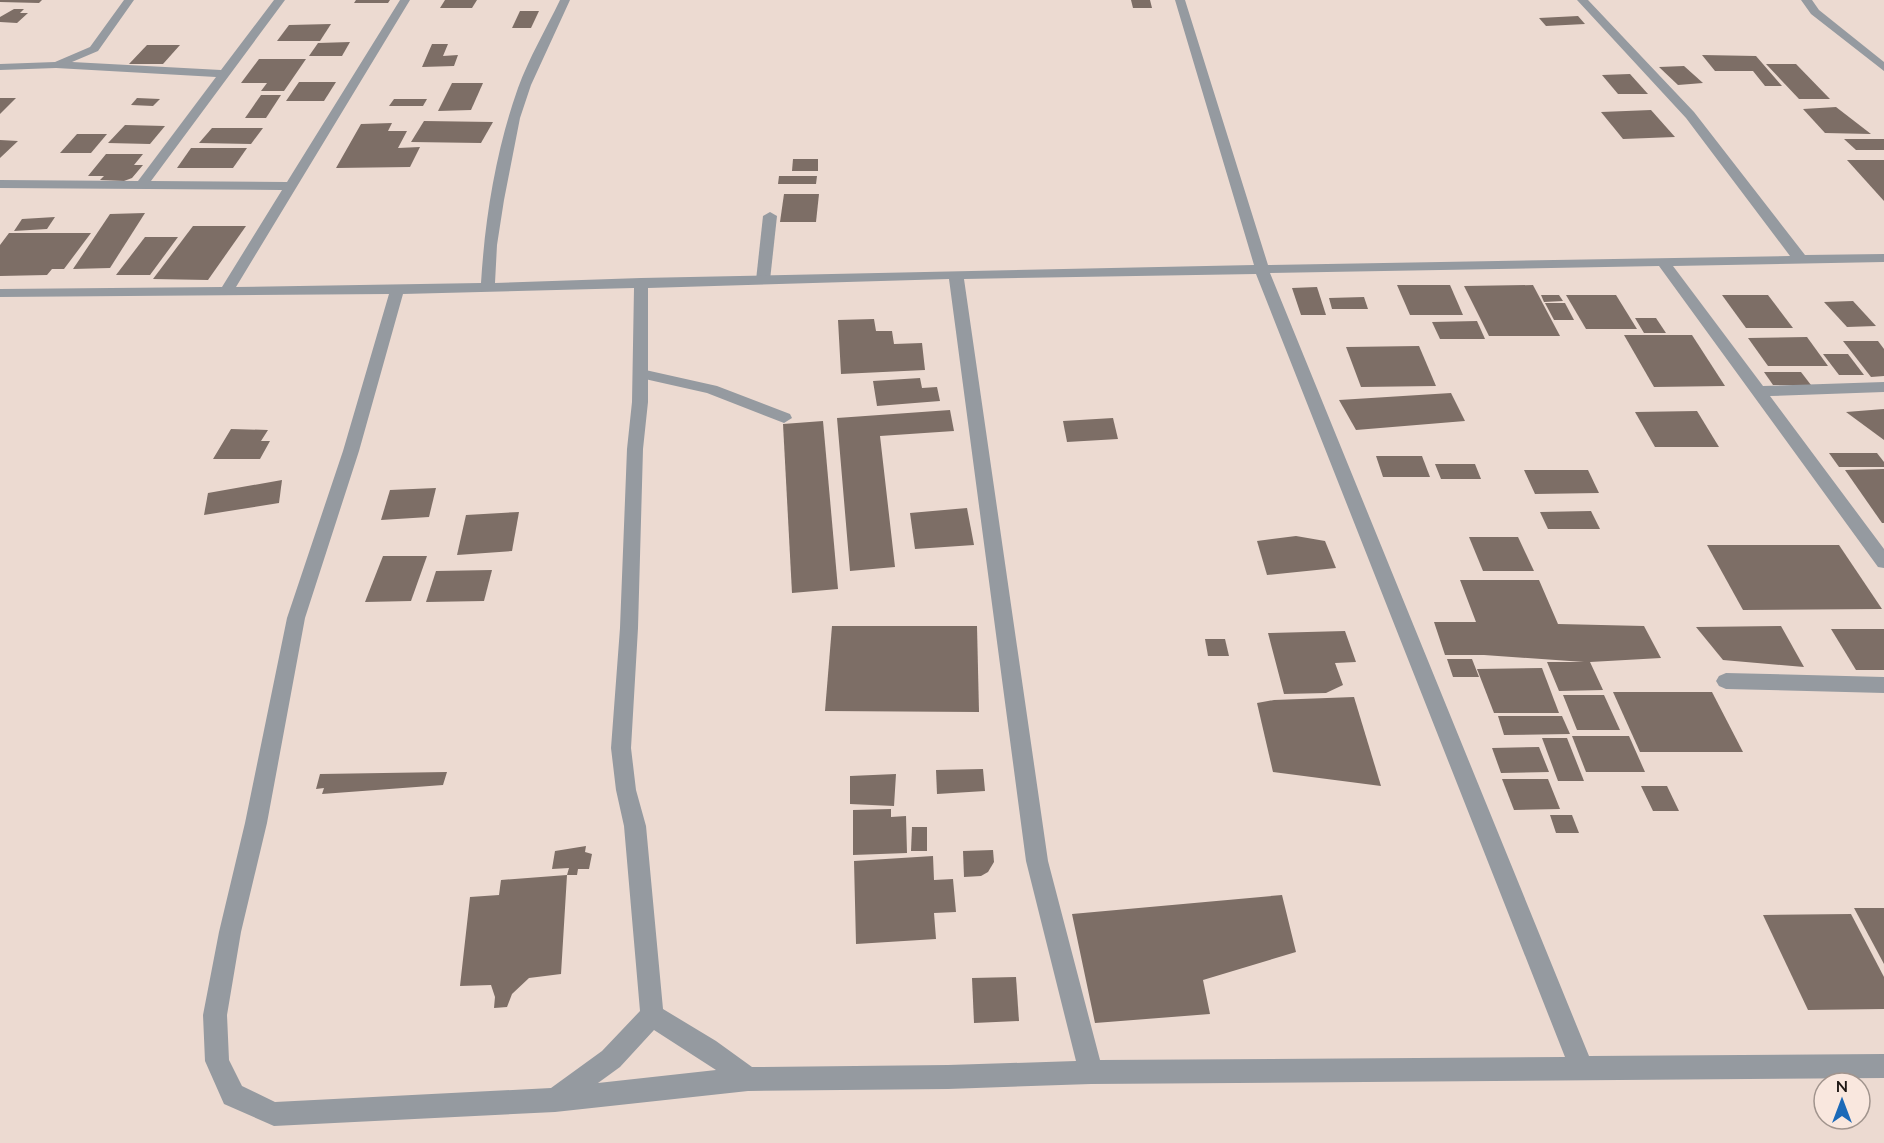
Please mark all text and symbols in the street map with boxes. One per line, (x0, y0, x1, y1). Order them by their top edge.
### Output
north arrow (1812, 1071, 1872, 1131)
text: N (1836, 1076, 1848, 1095)

